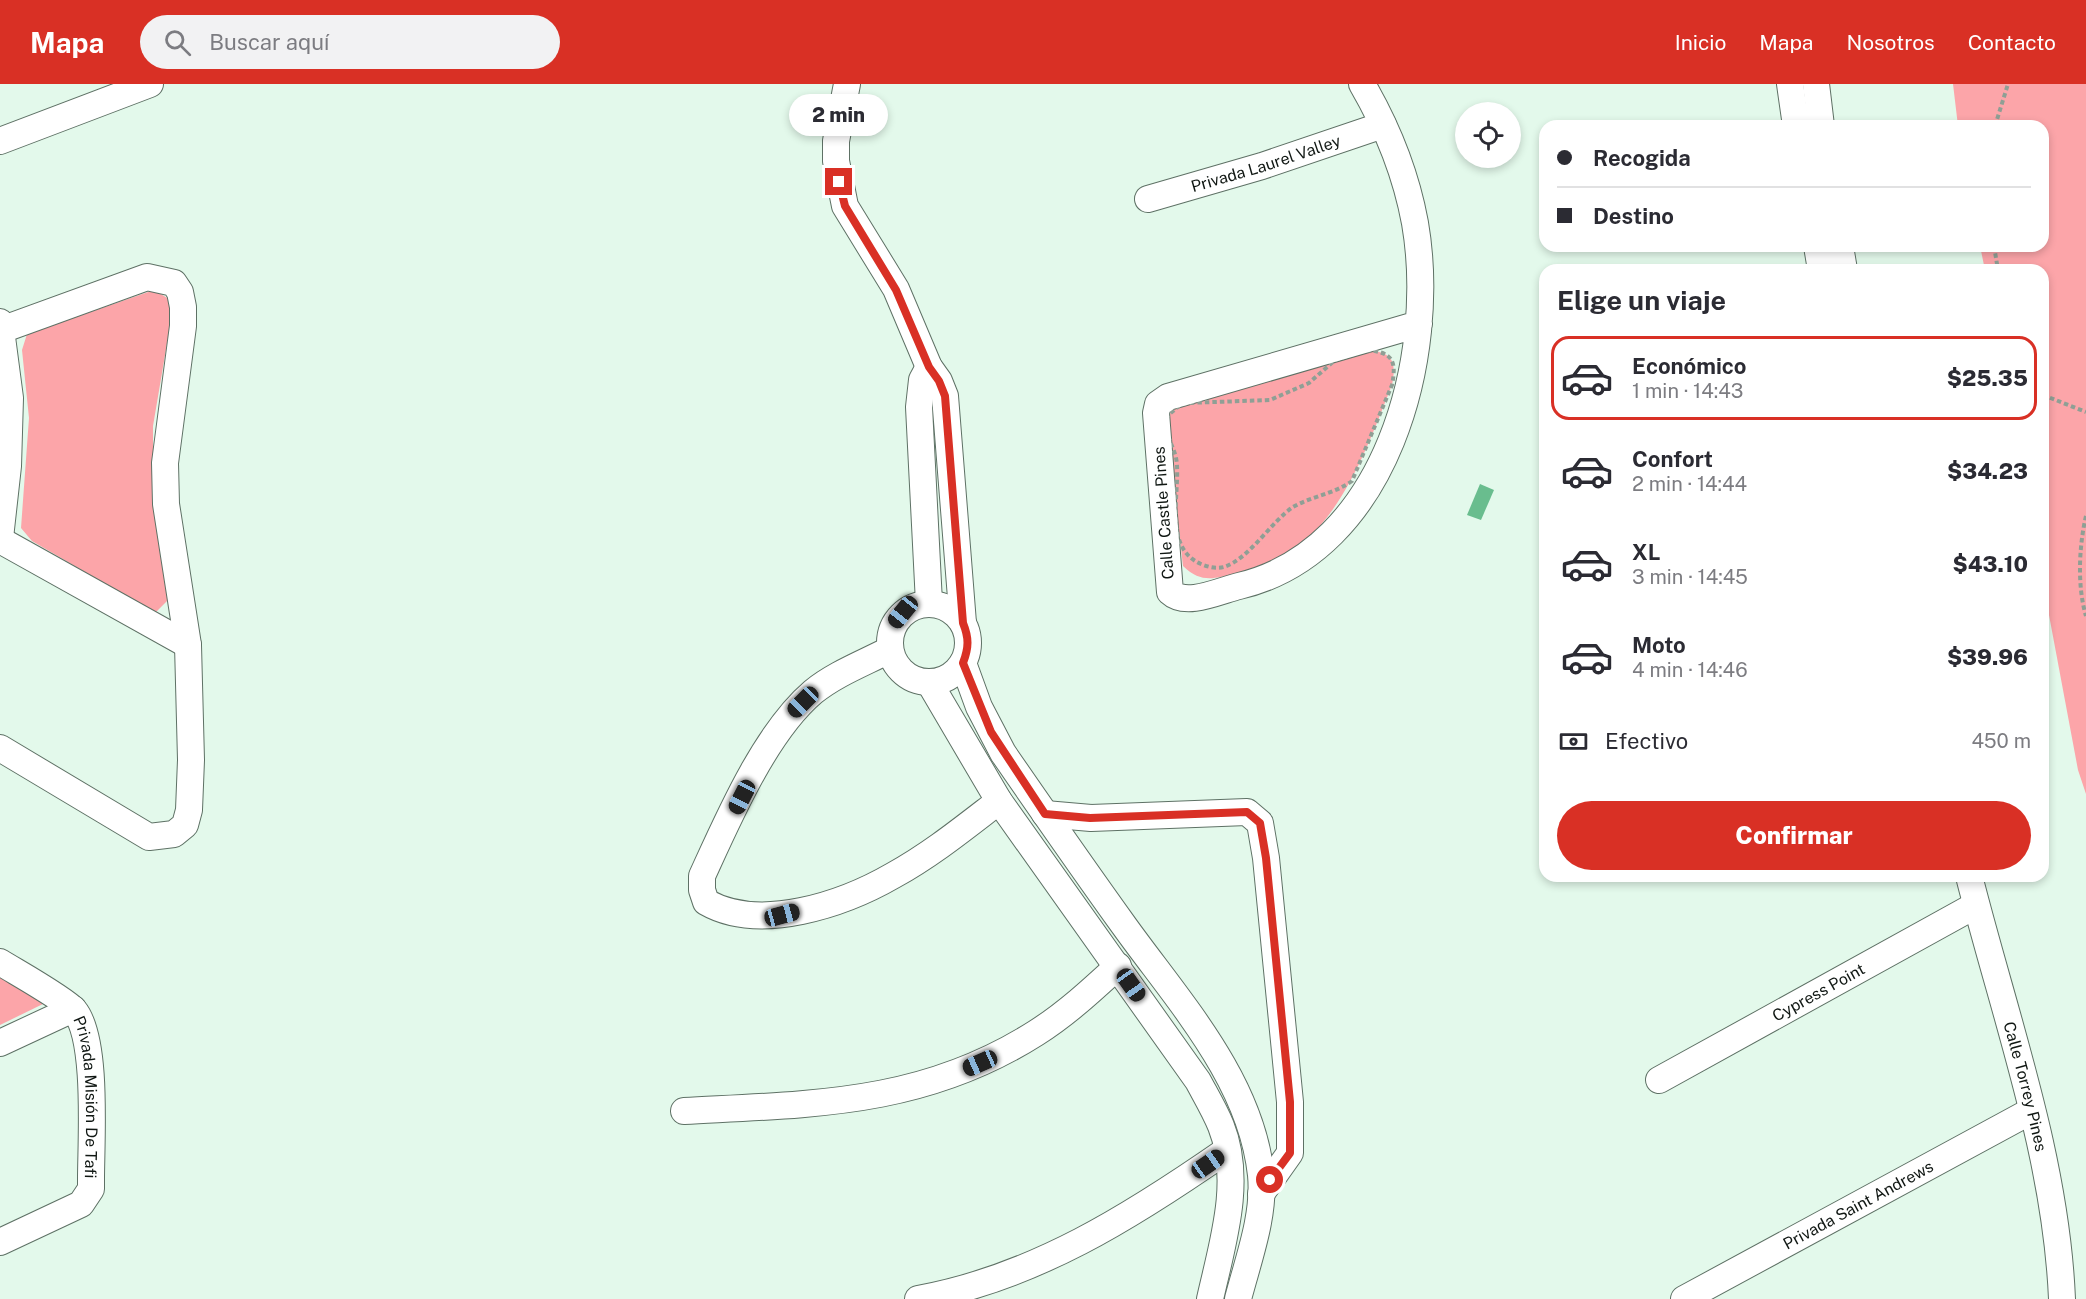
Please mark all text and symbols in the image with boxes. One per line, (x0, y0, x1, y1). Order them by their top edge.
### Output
search box (140, 15, 560, 69)
text: Mapa (30, 26, 104, 59)
icon: search (161, 26, 194, 59)
text: Buscar aquí (209, 29, 329, 55)
text: Inicio (1675, 30, 1726, 55)
text: Mapa (1759, 30, 1813, 55)
text: Nosotros (1846, 30, 1935, 55)
text: Contacto (1968, 30, 2056, 55)
callout: 2 min (790, 95, 888, 137)
map controls (1455, 102, 1521, 168)
button: locate (1455, 102, 1521, 168)
text: 2 min (812, 103, 865, 127)
street label: Privada Laurel Valley (1189, 131, 1344, 196)
text: Recogida (1593, 145, 1691, 171)
route end (825, 168, 852, 195)
text: Destino (1593, 203, 1674, 229)
text: Elige un viaje (1557, 284, 1726, 316)
icon: car (1560, 351, 1614, 405)
text: Económico (1632, 353, 1747, 379)
text: $25.35 (1947, 365, 2028, 391)
text: 1 min · 14:43 (1632, 379, 1743, 403)
icon: car (1560, 444, 1614, 498)
street label: Calle Castle Pines (1149, 446, 1178, 580)
text: Confort (1632, 446, 1713, 472)
text: $34.23 (1947, 458, 2028, 484)
text: 2 min · 14:44 (1632, 472, 1747, 496)
icon: car (1560, 537, 1614, 591)
text: XL (1632, 539, 1660, 565)
text: $43.10 (1953, 551, 2028, 577)
text: 3 min · 14:45 (1632, 565, 1748, 589)
car (885, 592, 921, 632)
icon: car (1560, 630, 1614, 684)
text: Moto (1632, 632, 1686, 658)
text: $39.96 (1947, 644, 2028, 670)
text: 4 min · 14:46 (1632, 658, 1748, 682)
car (784, 683, 822, 721)
icon: cash (1557, 725, 1590, 758)
text: Efectivo (1605, 728, 1688, 754)
text: 450 m (1971, 729, 2031, 753)
car (726, 777, 758, 817)
button: Confirmar (1557, 801, 2031, 870)
car (762, 902, 802, 928)
street label: Cypress Point (1769, 959, 1868, 1026)
car (1113, 965, 1149, 1005)
street label: Privada Misión De Tafi (69, 1013, 101, 1178)
street label: Calle Torrey Pines (1999, 1019, 2051, 1153)
car (960, 1047, 1000, 1079)
car (1188, 1146, 1228, 1182)
street label: Privada Saint Andrews (1780, 1157, 1937, 1253)
route start (1256, 1166, 1283, 1193)

